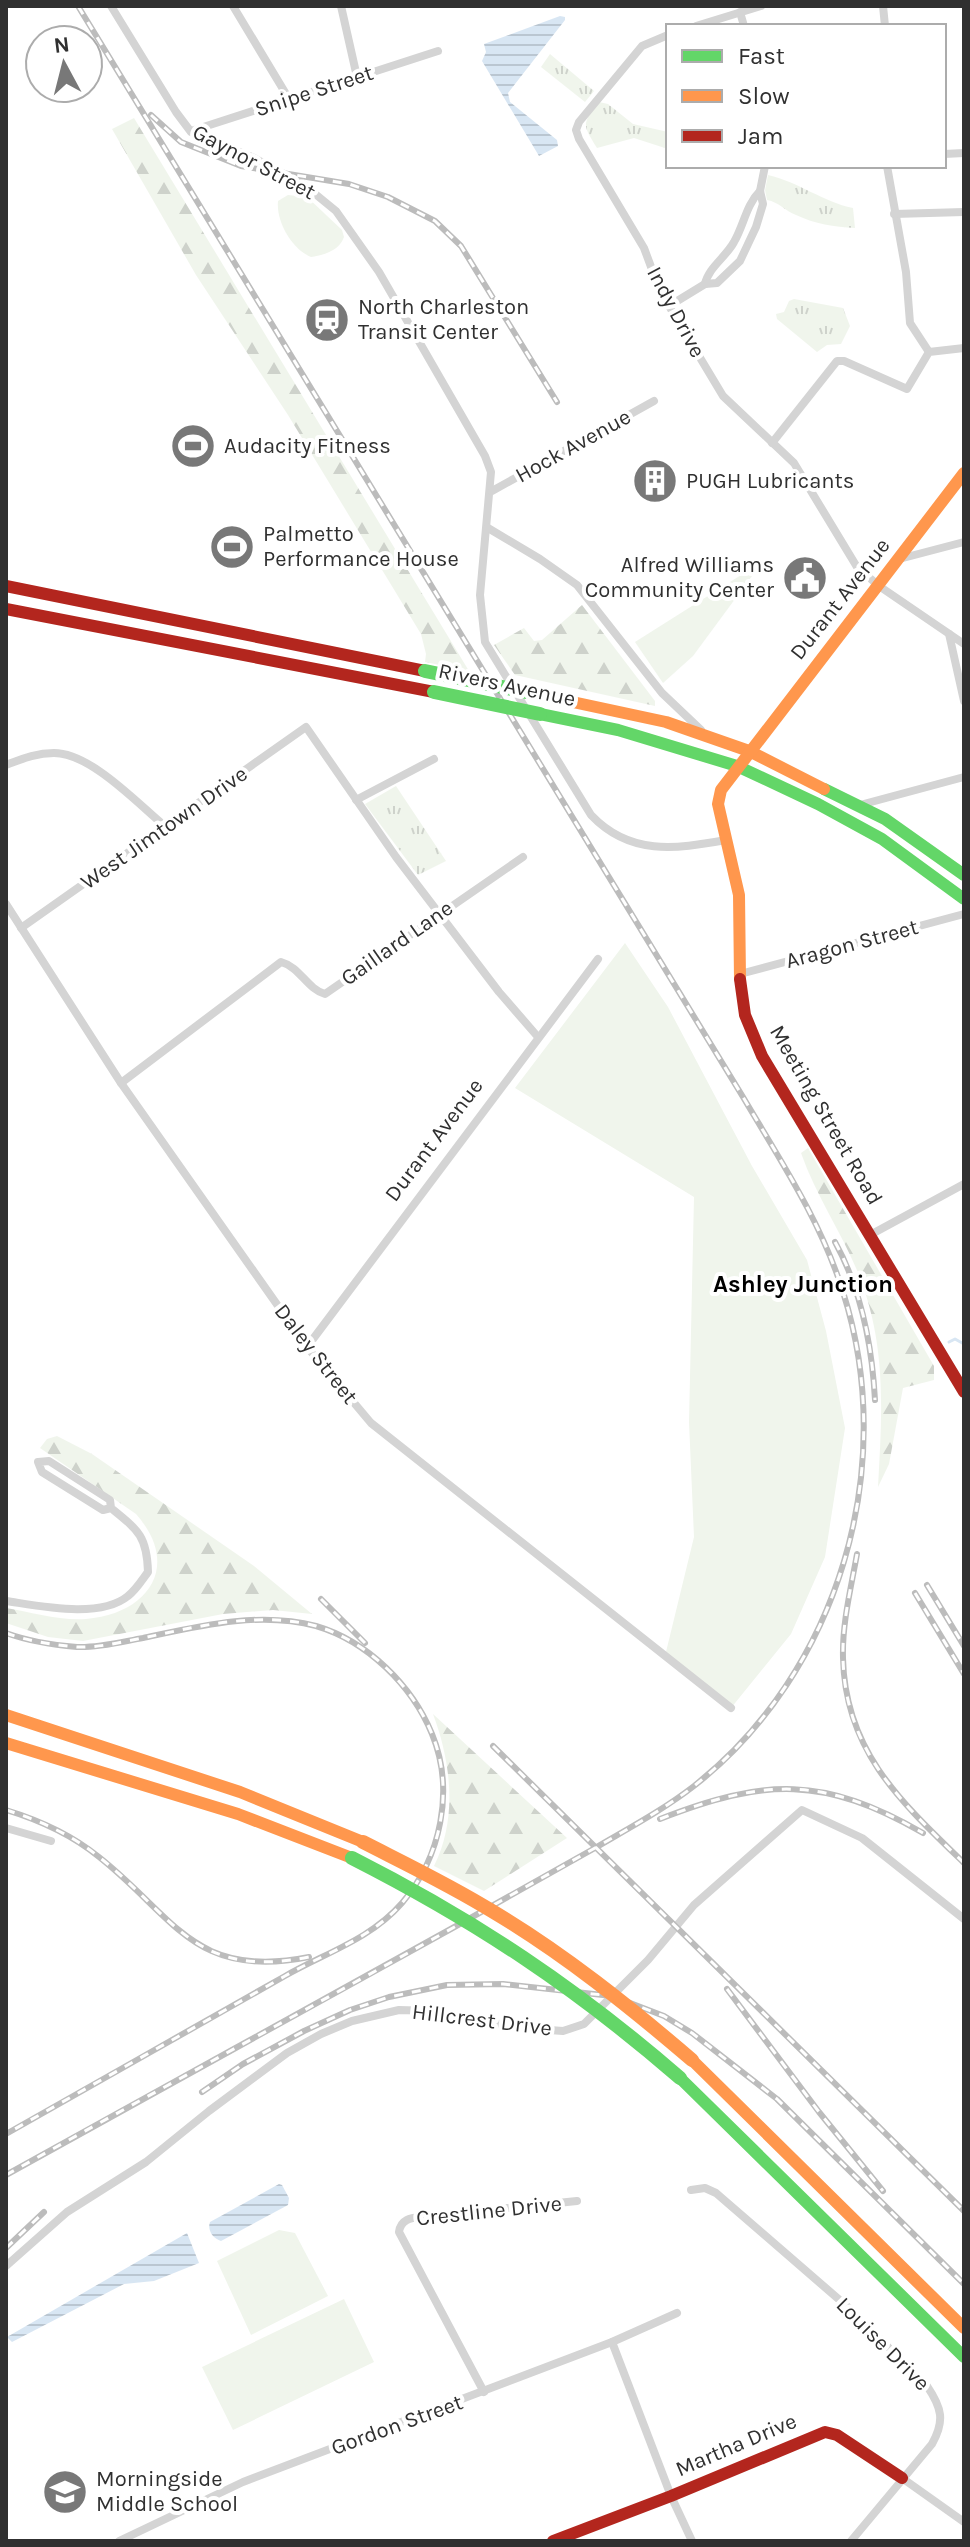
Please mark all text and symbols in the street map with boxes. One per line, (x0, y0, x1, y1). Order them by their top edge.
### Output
north arrow (24, 24, 104, 104)
legend (666, 24, 946, 168)
text: N (52, 31, 71, 59)
text: Fast (738, 42, 785, 70)
street label: Snipe Street (252, 60, 376, 122)
text: Slow (738, 82, 790, 110)
street label: Gaynor Street (188, 119, 320, 205)
text: Jam (738, 122, 783, 150)
street label: Indy Drive (641, 262, 711, 362)
place label: North Charleston Transit Center (358, 294, 529, 345)
station icon: North Charleston Transit Center (303, 296, 351, 344)
street label: Hock Avenue (511, 404, 635, 488)
sports icon: Audacity Fitness (169, 422, 217, 470)
place label: Audacity Fitness (224, 433, 391, 459)
building icon: PUGH Lubricants (631, 457, 679, 505)
place label: PUGH Lubricants (686, 468, 854, 494)
place label: Palmetto Performance House (263, 521, 459, 572)
sports icon: Palmetto Performance House (208, 523, 256, 571)
street label: Durant Avenue (784, 533, 896, 665)
place label: Alfred Williams Community Center (585, 552, 774, 603)
public building icon: Alfred Williams Community Center (781, 554, 829, 602)
street label: Rivers Avenue (436, 658, 578, 712)
street label: West Jimtown Drive (76, 761, 252, 895)
street label: Gaillard Lane (336, 895, 458, 991)
street label: Aragon Street (783, 914, 921, 974)
street label: Meeting Street Road (764, 1020, 888, 1210)
street label: Durant Avenue (379, 1073, 489, 1207)
district label: Ashley Junction (713, 1270, 893, 1298)
street label: Daley Street (269, 1299, 363, 1409)
street label: Hillcrest Drive (411, 1999, 553, 2041)
street label: Crestline Drive (415, 2190, 563, 2232)
street label: Louise Drive (831, 2292, 935, 2396)
street label: Gordon Street (328, 2389, 466, 2461)
street label: Martha Drive (672, 2408, 800, 2482)
place label: Morningside Middle School (96, 2466, 238, 2517)
school or university icon: Morningside Middle School (41, 2468, 89, 2516)

